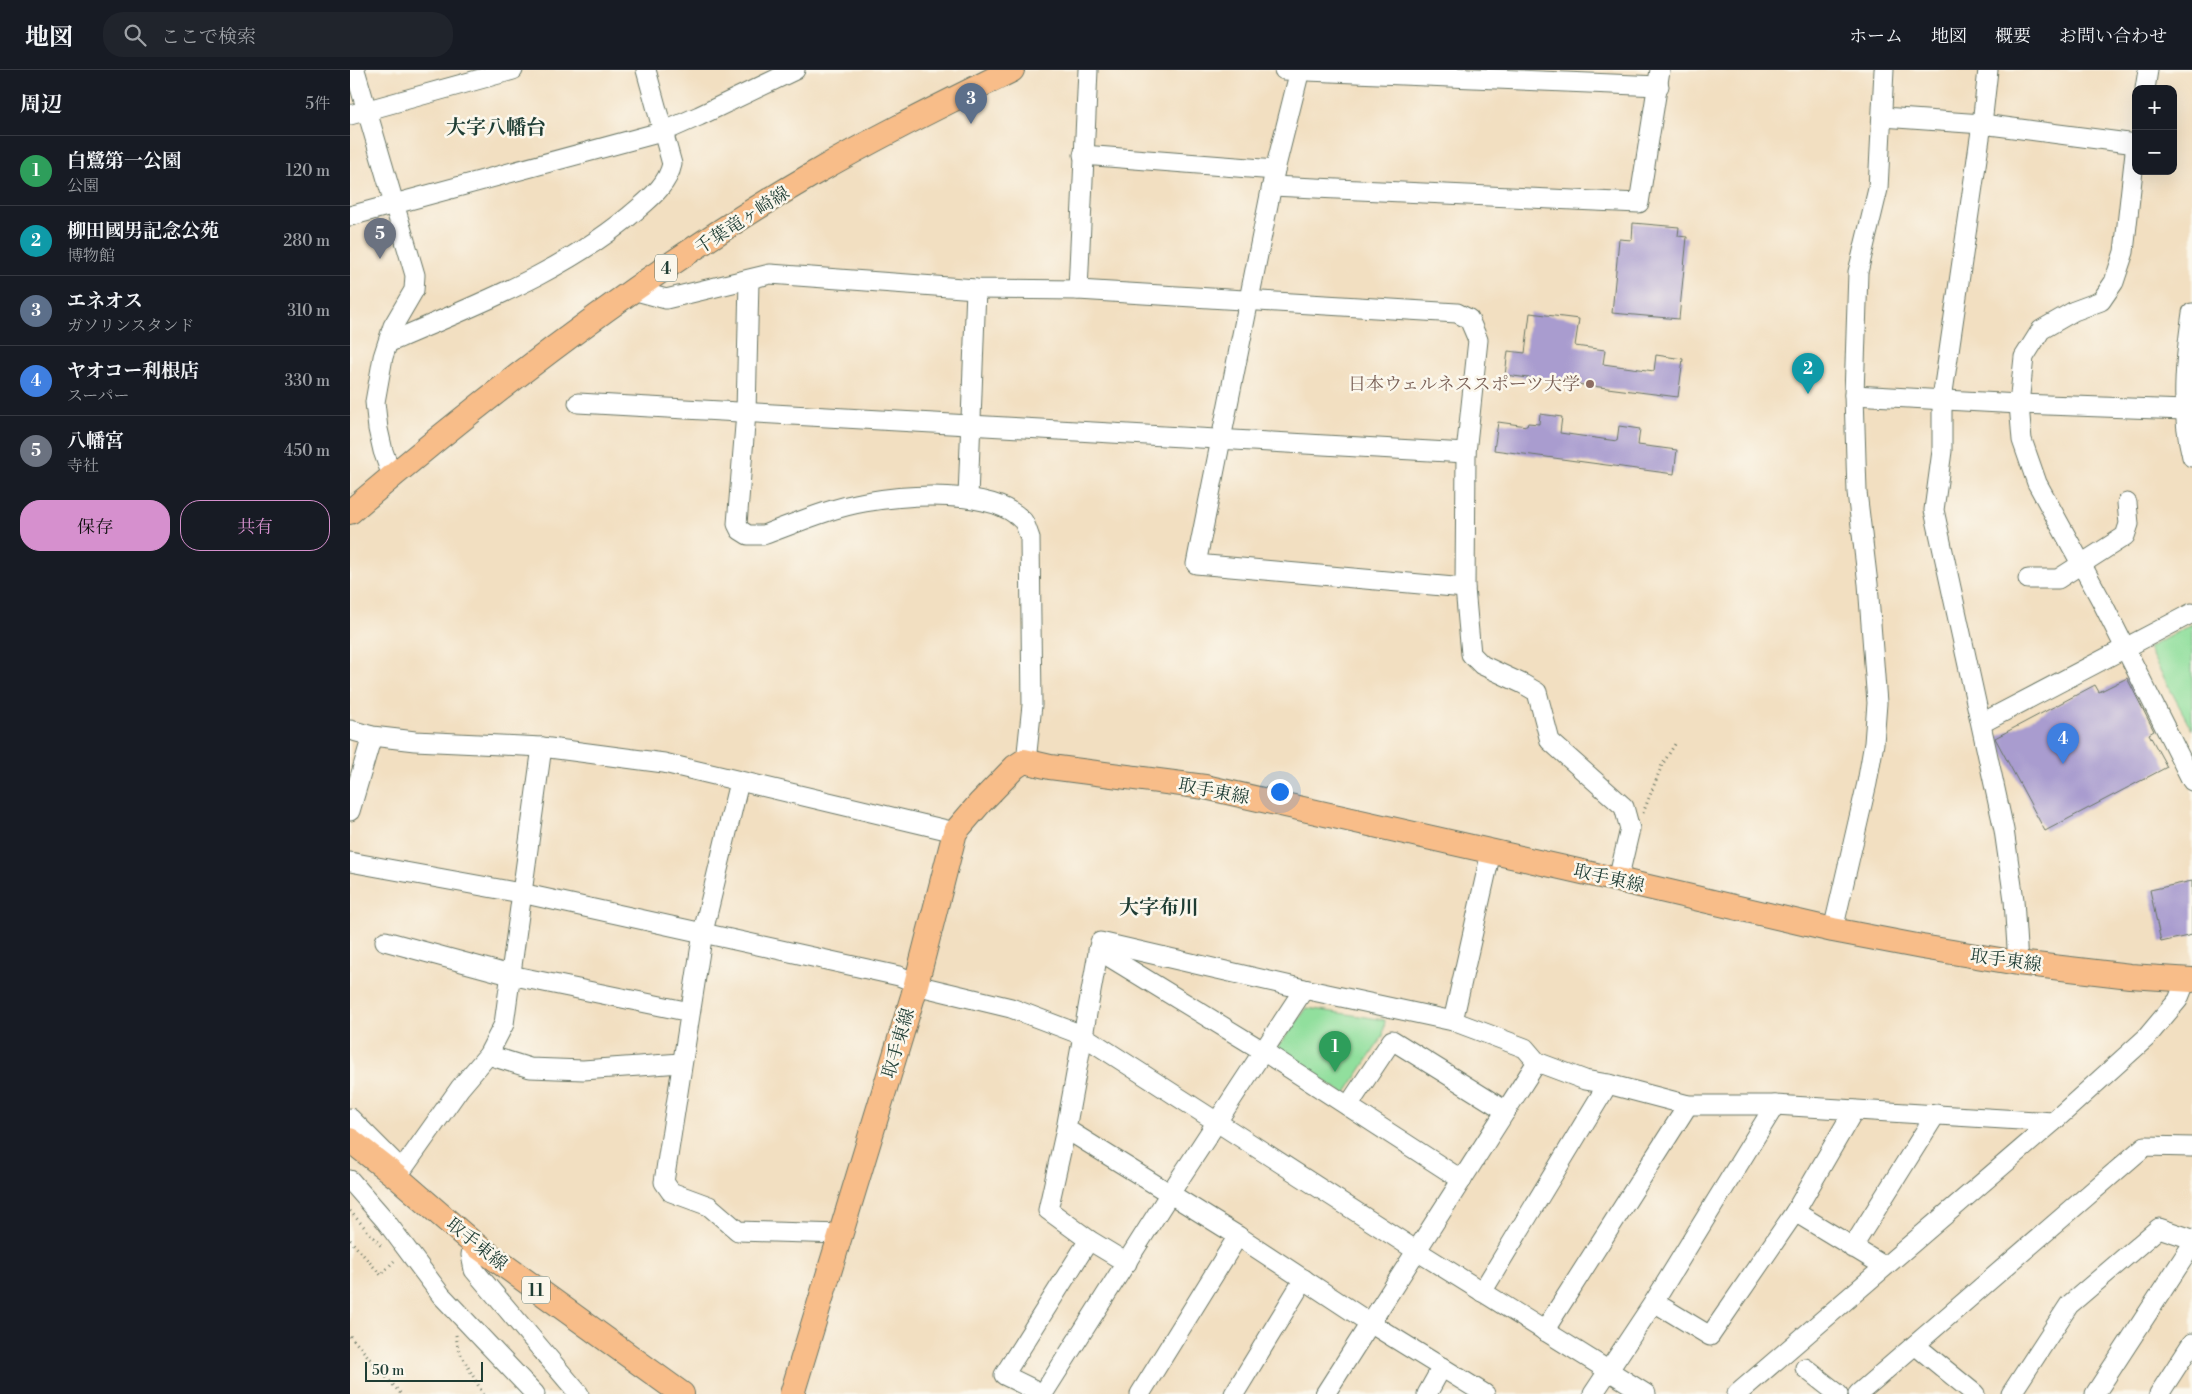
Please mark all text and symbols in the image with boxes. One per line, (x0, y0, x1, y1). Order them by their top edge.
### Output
search box (103, 12, 453, 57)
icon: search (121, 21, 149, 49)
text: 地図 (25, 23, 73, 53)
text: ここで検索 (161, 25, 256, 49)
text: ホーム (1849, 25, 1903, 48)
text: 地図 (1931, 25, 1967, 48)
text: 概要 (1995, 25, 2031, 48)
text: お問い合わせ (2059, 25, 2167, 48)
pin: 3 (955, 83, 987, 124)
map controls (2132, 85, 2177, 175)
button: + (2132, 85, 2177, 130)
text: 周辺 (20, 92, 62, 118)
text: 5件 (305, 94, 330, 114)
district label: 大字八幡台 (446, 116, 546, 141)
button: − (2132, 130, 2177, 175)
text: 白鷺第一公園 (67, 149, 181, 173)
text: 1 (32, 161, 40, 181)
text: 120 m (286, 161, 330, 181)
text: 公園 (67, 176, 99, 196)
street label: 千葉竜ヶ崎線 (691, 181, 794, 259)
pin: 5 (364, 218, 396, 259)
text: 柳田國男記念公苑 (67, 219, 219, 243)
text: 2 (31, 231, 41, 251)
text: 280 m (283, 231, 330, 251)
text: 博物館 (67, 246, 115, 266)
road number: 4 (655, 254, 677, 282)
text: エネオス (67, 289, 143, 313)
text: 3 (31, 301, 41, 321)
text: 310 m (287, 301, 330, 321)
text: ガソリンスタンド (67, 316, 195, 336)
pin: 2 (1792, 353, 1824, 394)
text: ヤオコー利根店 (67, 359, 199, 383)
text: 4 (31, 371, 41, 391)
text: 330 m (284, 371, 330, 391)
place label: 日本ウェルネススポーツ大学 (1348, 373, 1580, 396)
marker: 日本ウェルネススポーツ大学 (1584, 378, 1596, 390)
text: スーパー (67, 386, 129, 406)
text: 八幡宮 (67, 429, 124, 453)
text: 5 (31, 441, 41, 461)
text: 450 m (284, 441, 330, 461)
text: 寺社 (67, 456, 99, 476)
button: 保存 (20, 500, 170, 551)
button: 共有 (180, 500, 330, 551)
pin: 4 (2047, 723, 2079, 764)
street label: 取手東線 (1176, 773, 1251, 810)
your location (1267, 779, 1293, 805)
street label: 取手東線 (1571, 859, 1647, 898)
district label: 大字布川 (1119, 896, 1199, 921)
street label: 取手東線 (1969, 944, 2043, 977)
street label: 取手東線 (877, 1005, 920, 1081)
pin: 1 (1319, 1031, 1351, 1072)
street label: 取手東線 (441, 1213, 512, 1276)
road number: 11 (522, 1276, 550, 1304)
scale bar (365, 1359, 482, 1382)
text: 50 m (372, 1362, 404, 1380)

